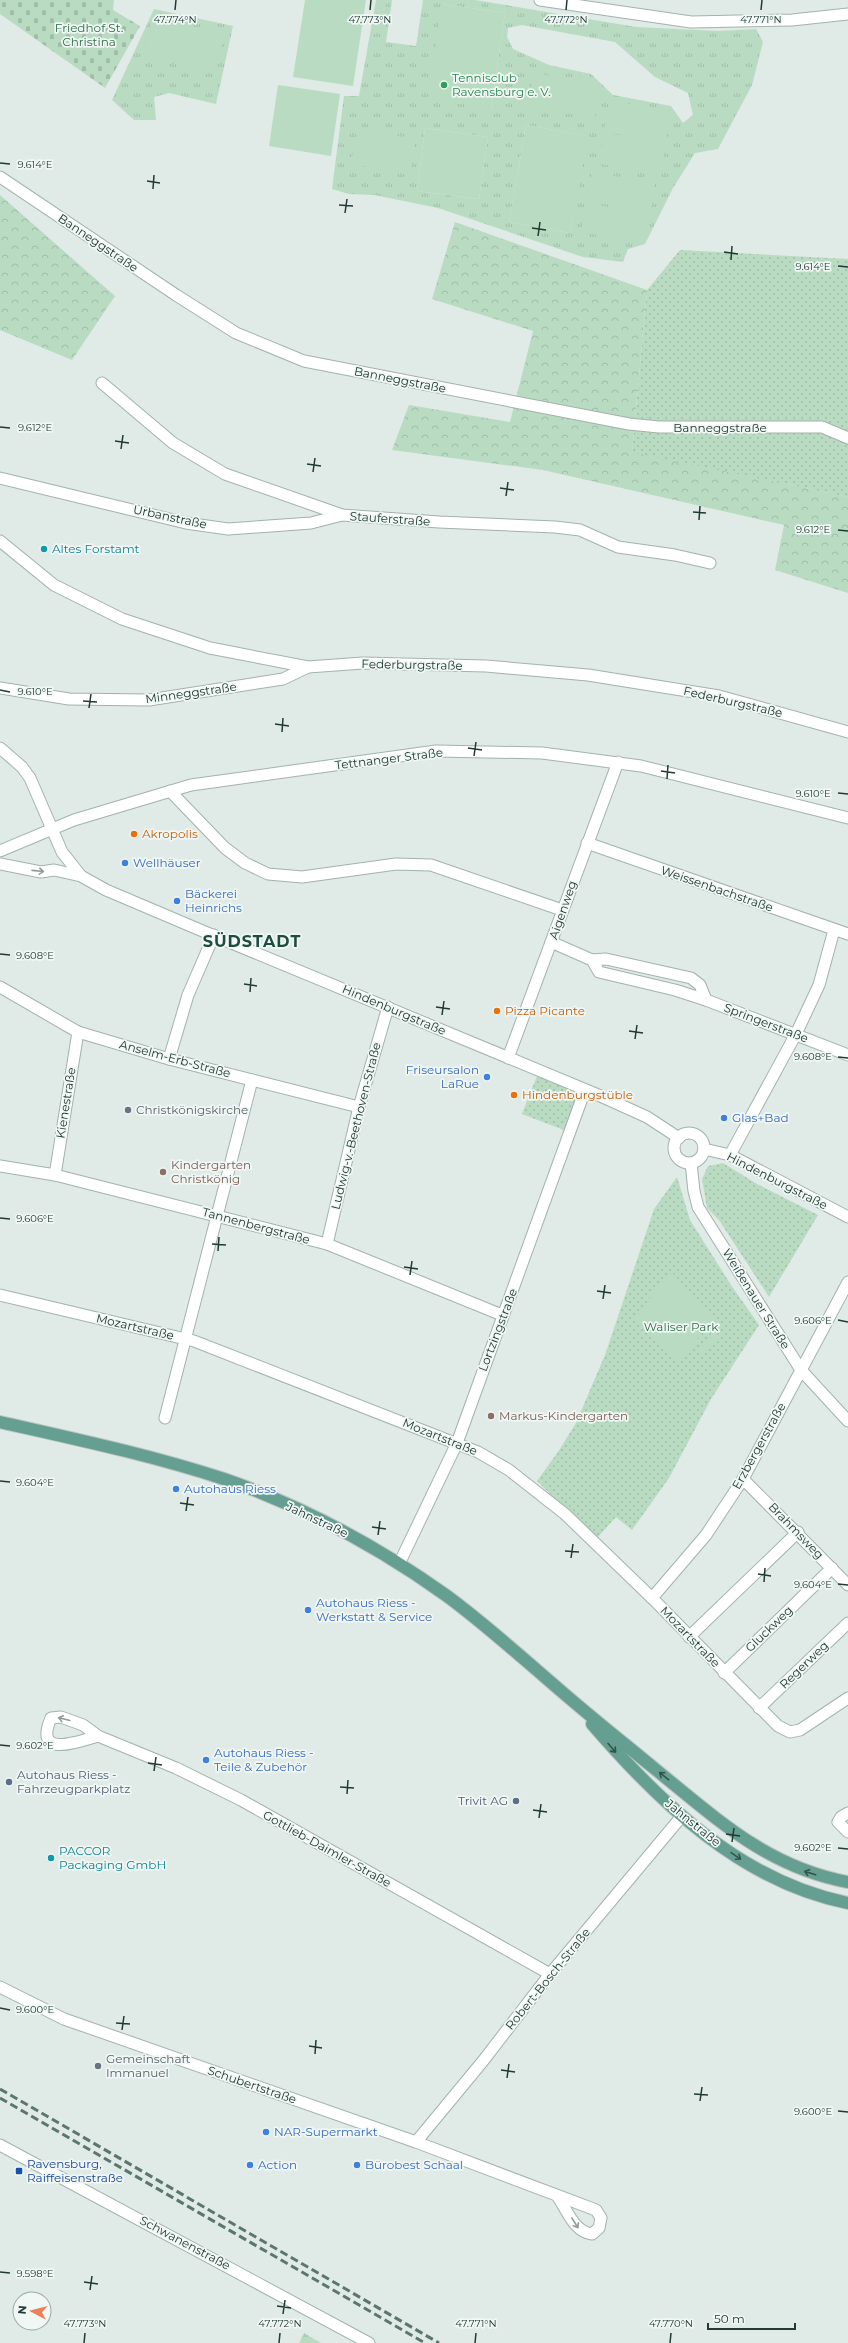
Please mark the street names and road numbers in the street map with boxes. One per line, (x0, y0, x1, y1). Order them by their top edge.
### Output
street label: Banneggstraße (55, 210, 141, 275)
street label: Banneggstraße (353, 363, 447, 396)
street label: Banneggstraße (673, 420, 767, 435)
street label: Urbanstraße (132, 501, 208, 532)
street label: Stauferstraße (349, 508, 431, 529)
street label: Federburgstraße (361, 656, 463, 673)
street label: Minneggstraße (144, 679, 238, 706)
street label: Federburgstraße (682, 683, 784, 720)
street label: Tettnanger Straße (334, 744, 444, 773)
street label: Weissenbachstraße (659, 862, 775, 915)
street label: Aigenweg (545, 878, 580, 941)
street label: Hindenburgstraße (340, 981, 448, 1038)
street label: Springerstraße (722, 1000, 811, 1046)
street label: Anselm-Erb-Straße (118, 1036, 232, 1081)
street label: Ludwig-v.-Beethoven-Straße (327, 1041, 384, 1211)
street label: Kienestraße (52, 1066, 79, 1140)
street label: Hindenburgstraße (724, 1149, 830, 1212)
street label: Tannenbergstraße (201, 1204, 312, 1247)
street label: Weißenauer Straße (719, 1246, 793, 1352)
street label: Lortzingstraße (475, 1286, 520, 1373)
street label: Mozartstraße (95, 1310, 175, 1343)
street label: Erzbergerstraße (729, 1400, 789, 1492)
street label: Mozartstraße (401, 1415, 480, 1458)
street label: Jahnstraße (283, 1498, 351, 1540)
street label: Brahmsweg (766, 1499, 827, 1562)
street label: Gluckweg (742, 1602, 795, 1655)
street label: Mozartstraße (657, 1603, 723, 1670)
street label: Regerweg (776, 1638, 831, 1692)
street label: Jahnstraße (662, 1795, 724, 1849)
street label: Gottlieb-Daimler-Straße (260, 1807, 394, 1890)
street label: Robert-Bosch-Straße (502, 1925, 593, 2033)
street label: Schubertstraße (206, 2062, 299, 2107)
street label: Schwanenstraße (137, 2212, 233, 2273)

